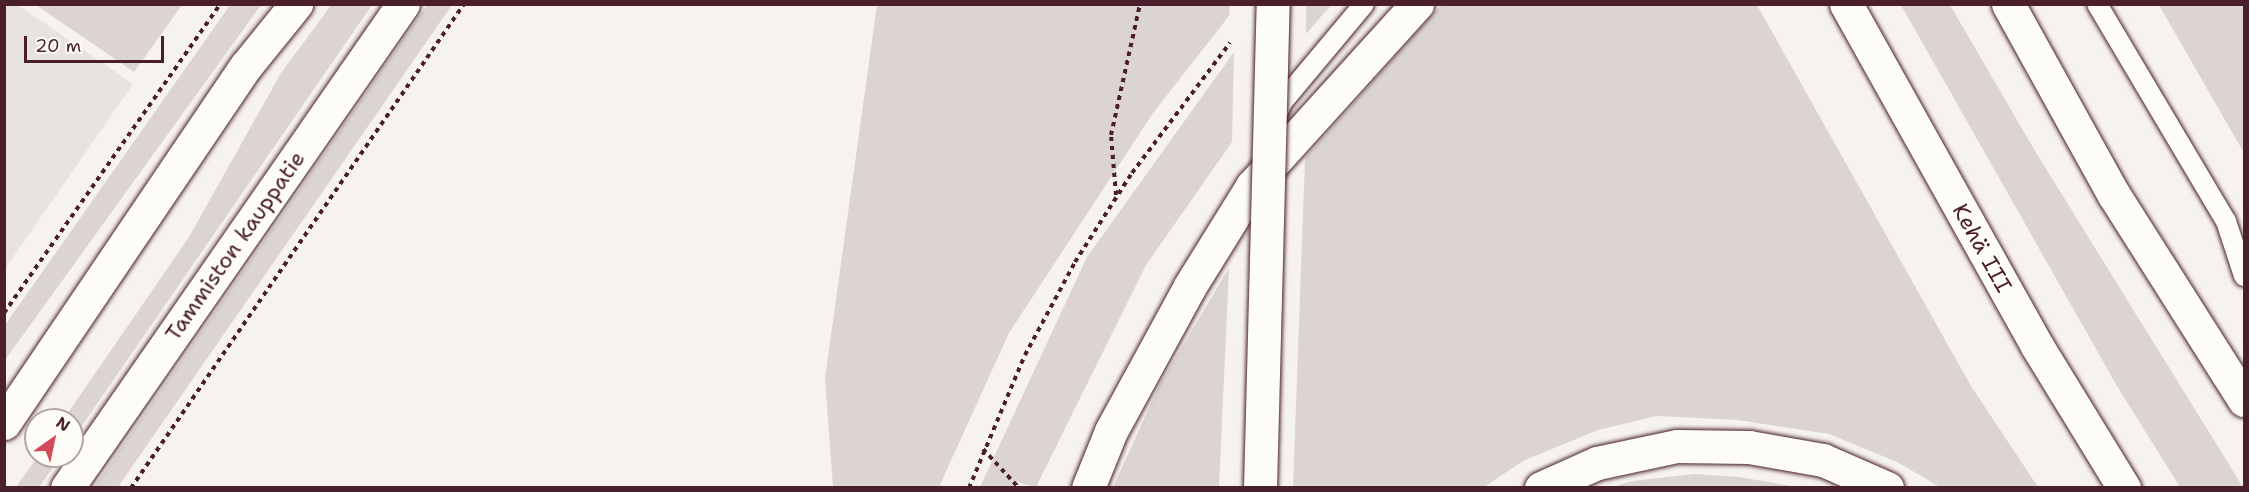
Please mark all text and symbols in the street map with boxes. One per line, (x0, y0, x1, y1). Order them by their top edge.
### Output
scale bar (27, 24, 166, 62)
text: 20 m (35, 34, 81, 58)
street label: Tammiston kauppatie (160, 146, 310, 346)
street label: Kehä III (1947, 199, 2017, 297)
north arrow (24, 408, 84, 468)
text: N (52, 412, 74, 436)

